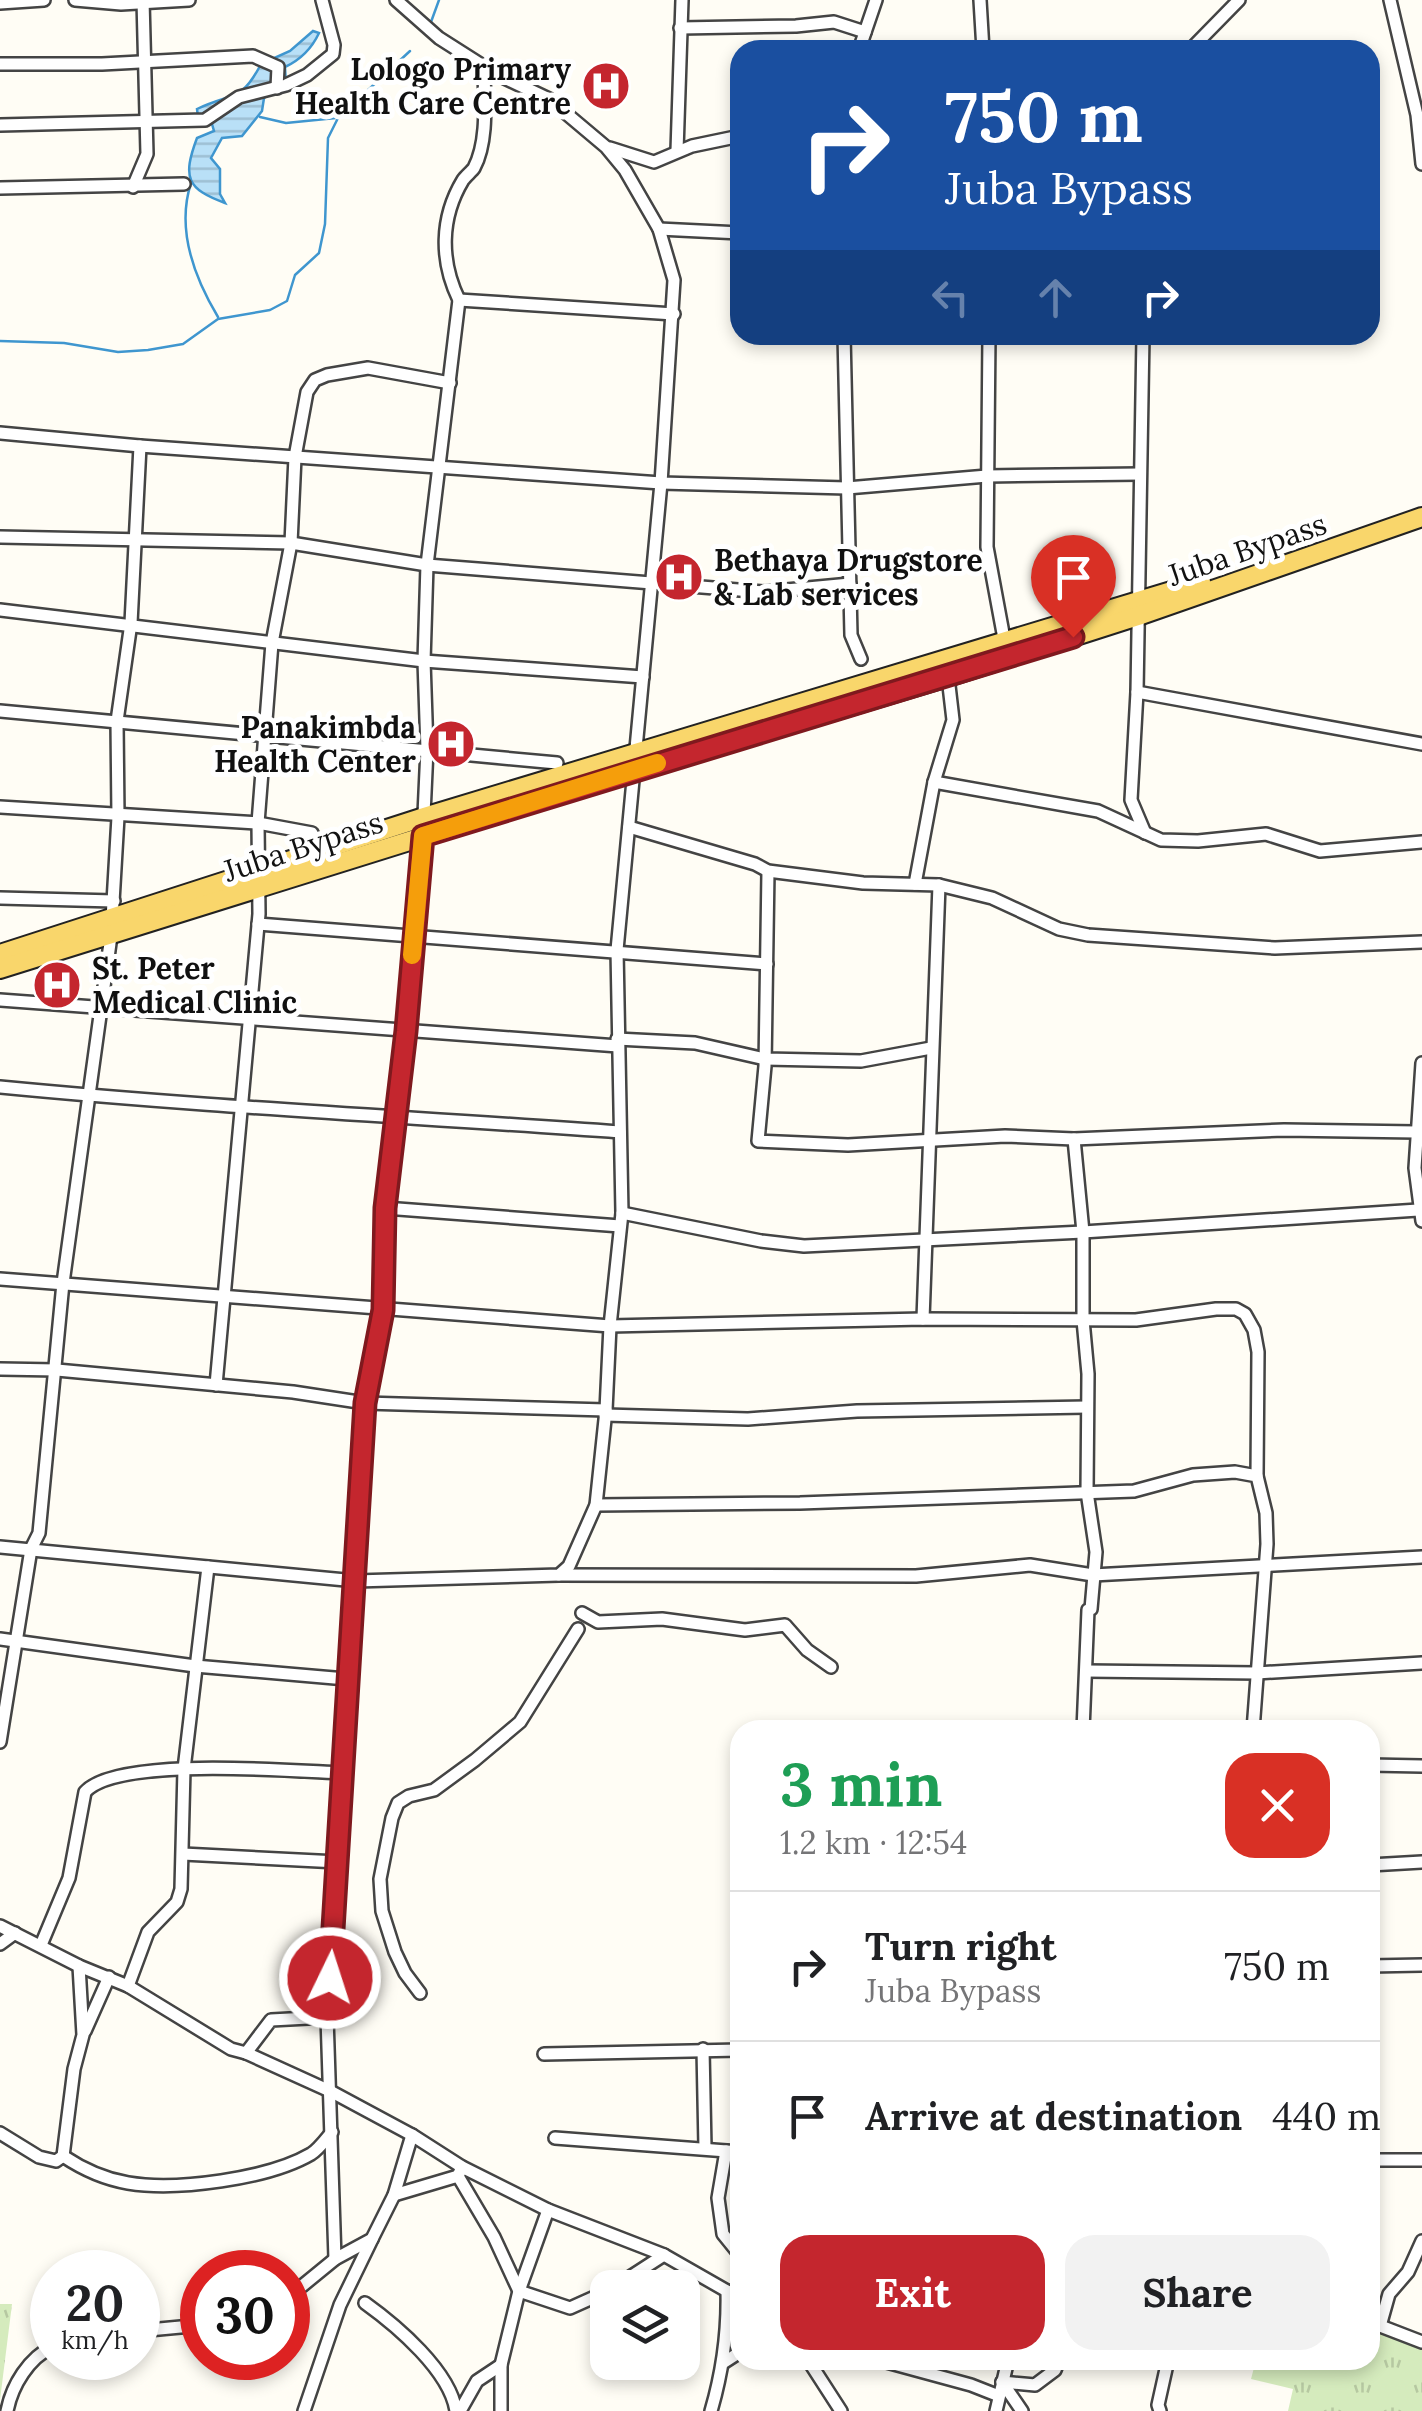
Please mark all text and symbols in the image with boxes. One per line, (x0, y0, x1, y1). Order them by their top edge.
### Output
place label: Lologo Primary Health Care Centre (295, 50, 571, 122)
hospital icon: Lologo Primary Health Care Centre (580, 60, 632, 112)
text: 750 m (945, 72, 1143, 161)
icon: right (780, 80, 910, 210)
text: Juba Bypass (945, 159, 1193, 216)
icon: left (923, 270, 978, 325)
icon: ahead (1028, 270, 1083, 325)
icon: right (1133, 270, 1188, 325)
street label: Juba Bypass (1162, 504, 1332, 595)
pin (1031, 535, 1116, 638)
place label: Bethaya Drugstore & Lab services (714, 541, 983, 613)
icon: arrive (1046, 550, 1101, 605)
hospital icon: Bethaya Drugstore & Lab services (653, 551, 705, 603)
place label: Panakimbda Health Center (214, 708, 417, 780)
hospital icon: Panakimbda Health Center (425, 718, 477, 770)
street label: Juba Bypass (218, 802, 388, 891)
place label: St. Peter Medical Clinic (92, 949, 298, 1021)
hospital icon: St. Peter Medical Clinic (31, 959, 83, 1011)
text: 3 min (780, 1746, 942, 1822)
button: close (1225, 1753, 1330, 1858)
text: 1.2 km · 12:54 (780, 1822, 967, 1863)
text: Turn right (865, 1922, 1056, 1970)
position arrow (278, 1926, 382, 2030)
icon: right (780, 1939, 835, 1994)
text: 750 m (1224, 1942, 1330, 1990)
text: Juba Bypass (865, 1970, 1041, 2011)
icon: arrive (780, 2089, 835, 2144)
text: Arrive at destination (865, 2092, 1242, 2140)
text: 440 m (1272, 2092, 1381, 2140)
button: Exit (780, 2235, 1045, 2350)
button: Share (1065, 2235, 1330, 2350)
speed limit sign: 30 (180, 2250, 310, 2380)
map controls (590, 2270, 700, 2380)
button: layers (590, 2270, 700, 2380)
text: 20 (66, 2271, 124, 2335)
text: km/h (61, 2324, 129, 2356)

